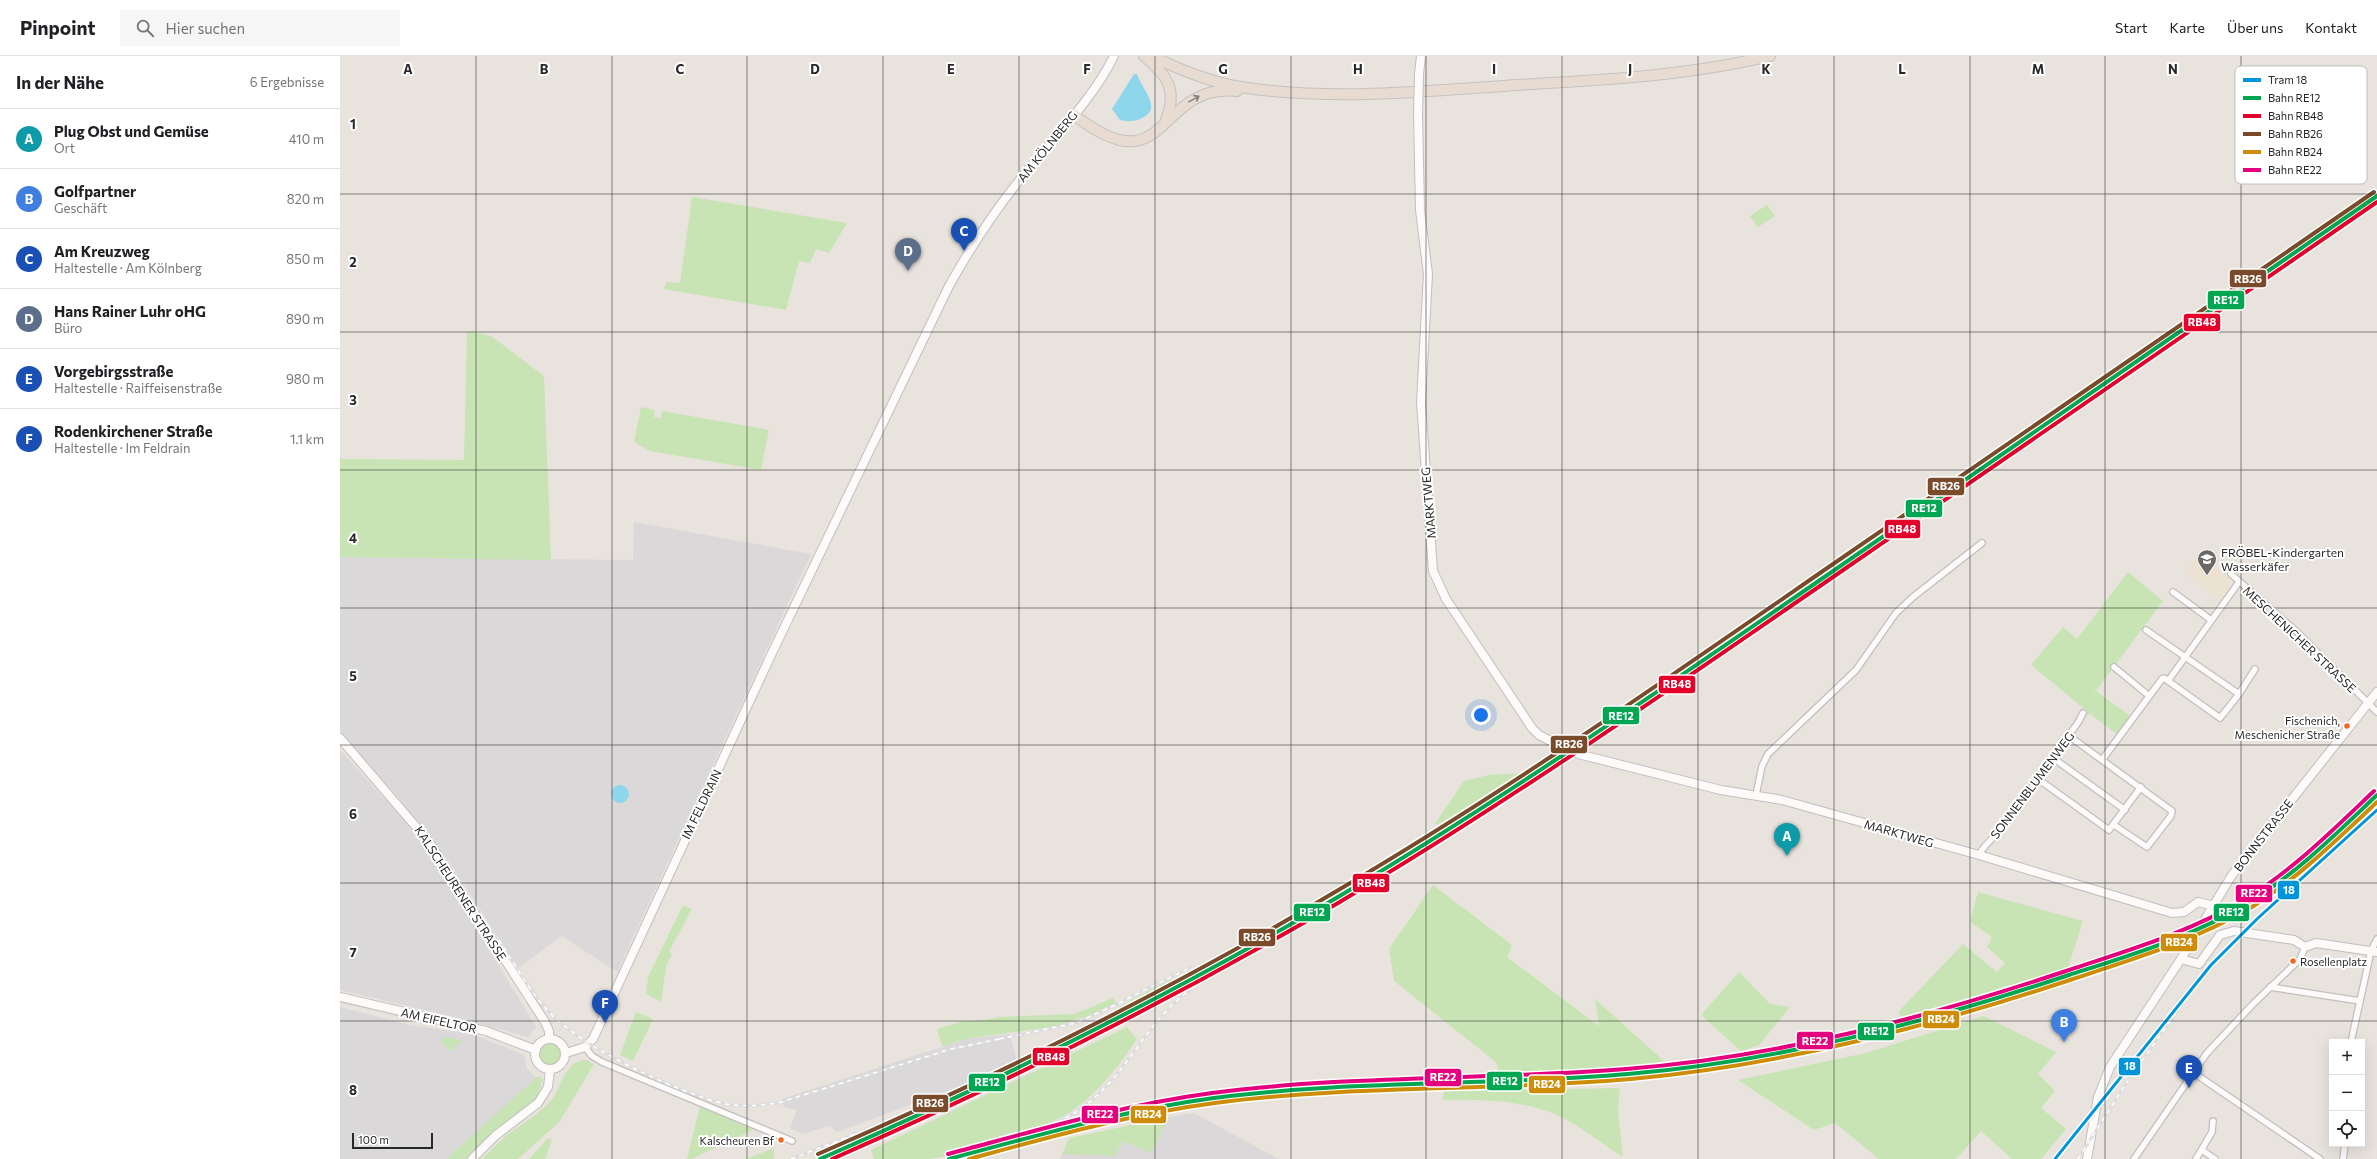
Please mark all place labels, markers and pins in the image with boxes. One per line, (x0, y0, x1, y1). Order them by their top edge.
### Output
pin: C (951, 218, 977, 251)
pin: D (895, 238, 921, 271)
place label: FRÖBEL-Kindergarten Wasserkäfer (2221, 545, 2344, 573)
school or university icon: FRÖBEL-Kindergarten Wasserkäfer (2196, 548, 2218, 576)
place label: Fischenich, Meschenicher Straße (2235, 714, 2340, 741)
marker: Fischenich, Meschenicher Straße (2342, 721, 2352, 731)
pin: A (1774, 823, 1800, 856)
place label: Rosellenplatz (2300, 955, 2368, 968)
marker: Rosellenplatz (2288, 956, 2298, 966)
pin: F (592, 990, 618, 1023)
pin: B (2051, 1009, 2077, 1042)
pin: E (2176, 1055, 2202, 1088)
place label: Kalscheuren Bf (700, 1134, 775, 1147)
marker: Kalscheuren Bf (776, 1135, 786, 1145)

